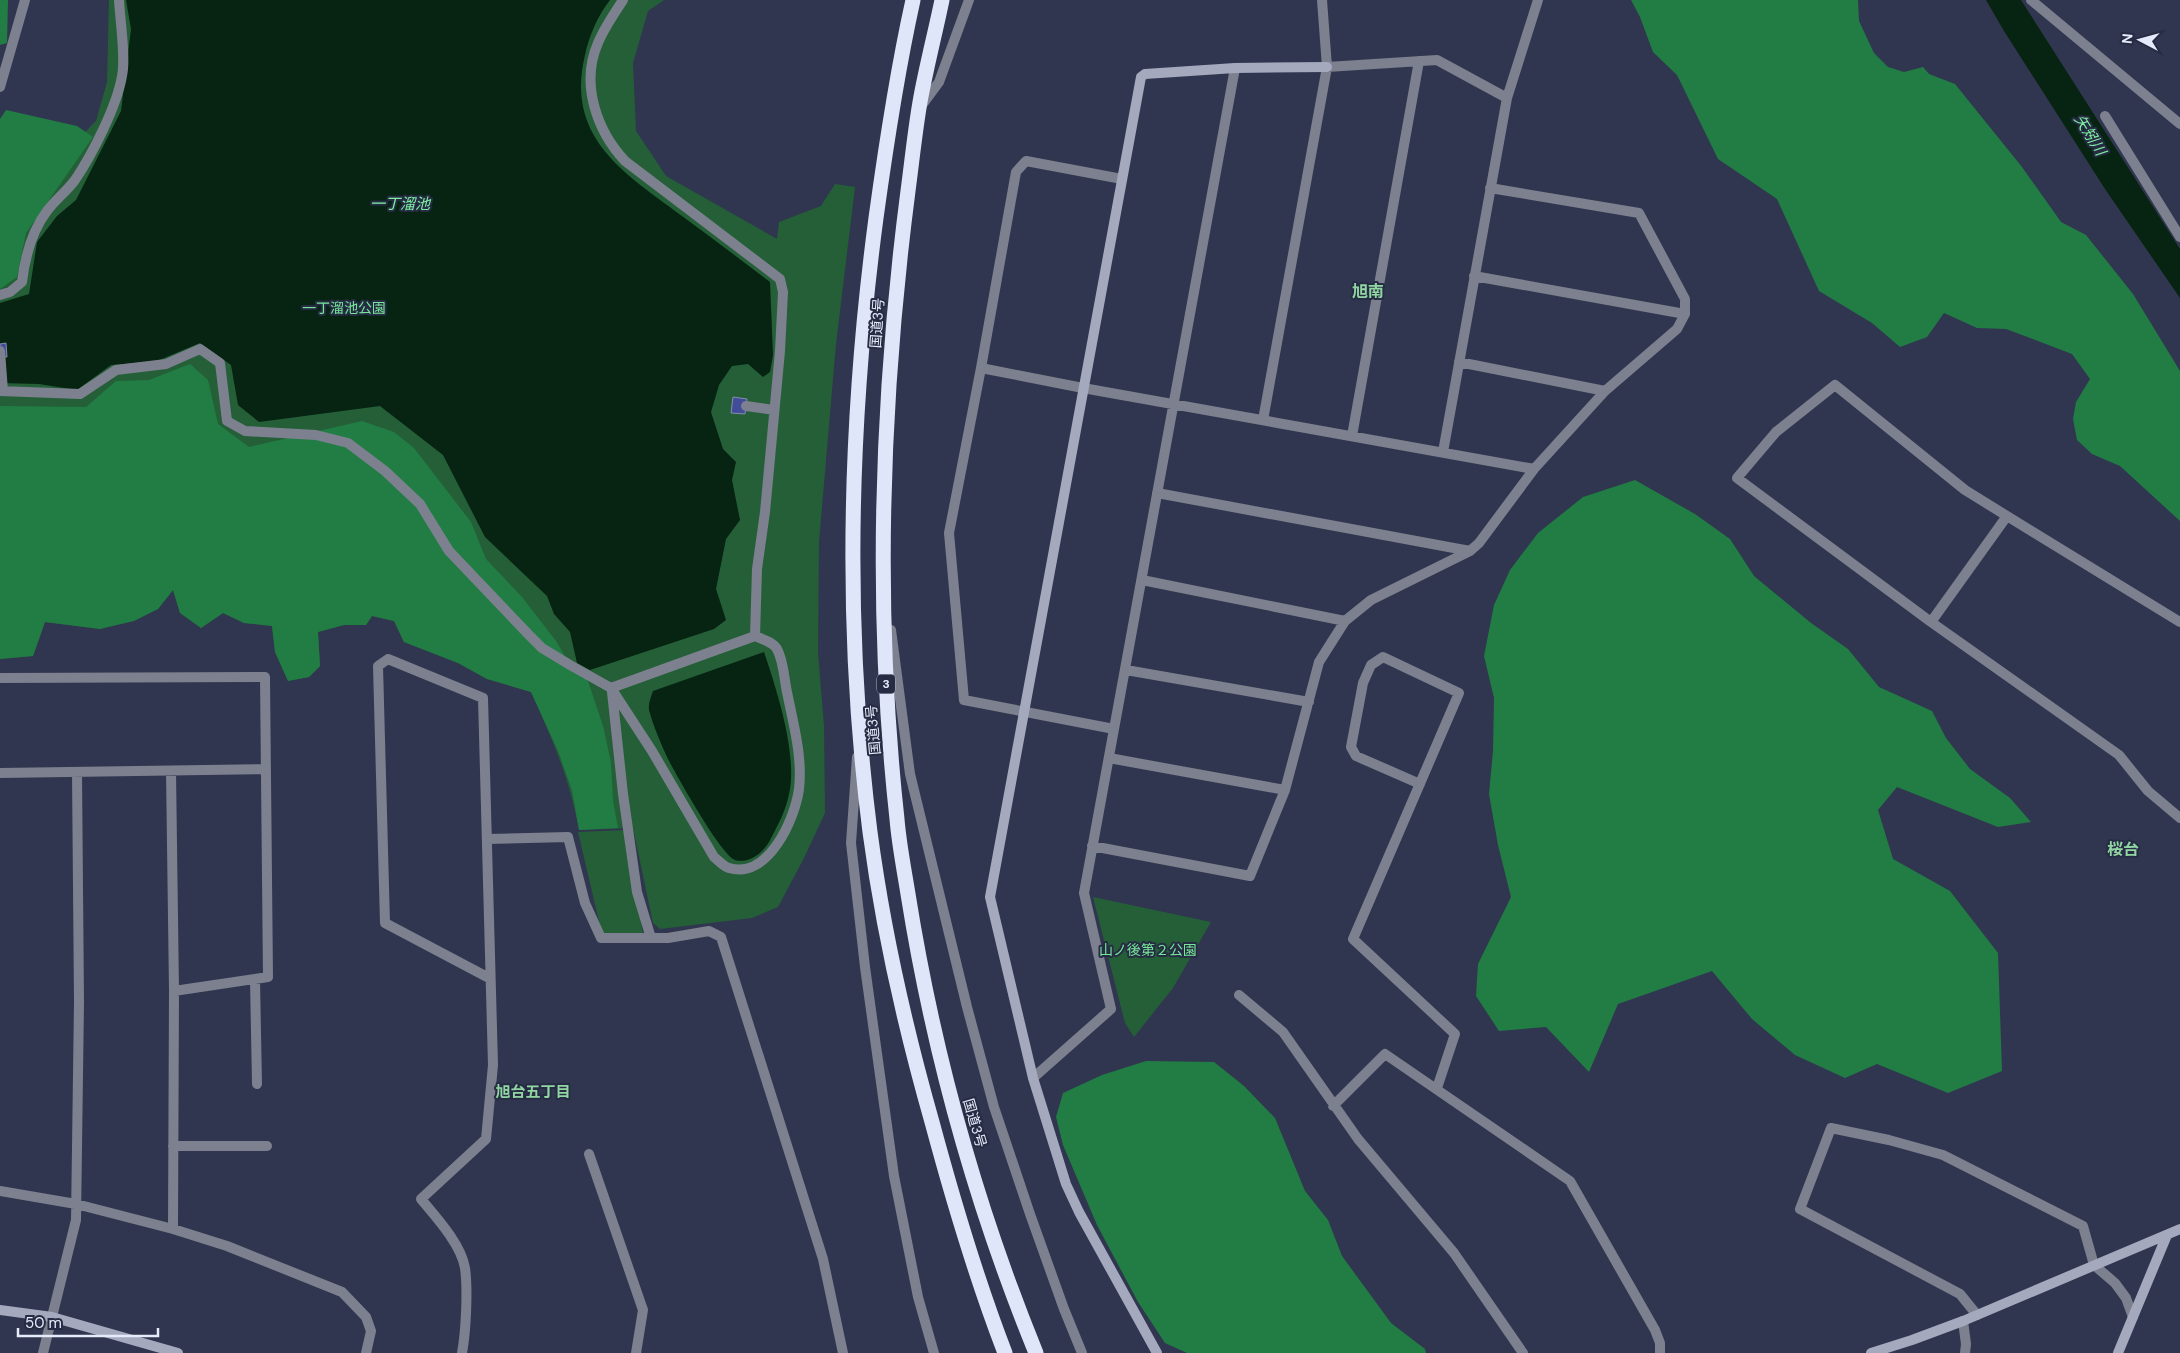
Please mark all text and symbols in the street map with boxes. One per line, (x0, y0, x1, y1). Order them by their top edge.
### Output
north arrow (2115, 15, 2165, 65)
text: N (2118, 33, 2137, 45)
water label: 矢矧川 (2070, 111, 2111, 161)
water label: 一丁溜池 (370, 194, 432, 214)
district label: 旭南 (1352, 281, 1384, 302)
street label: 国道3号 (866, 297, 888, 349)
park label: 一丁溜池公園 (302, 299, 386, 317)
road number: 3 (877, 674, 895, 694)
street label: 国道3号 (862, 704, 884, 756)
district label: 桜台 (2107, 839, 2139, 860)
park label: 山ノ後第２公園 (1099, 941, 1197, 959)
district label: 旭台五丁目 (495, 1082, 571, 1102)
street label: 国道3号 (959, 1096, 991, 1150)
scale bar (18, 1306, 158, 1338)
text: 50 m (25, 1313, 62, 1333)

